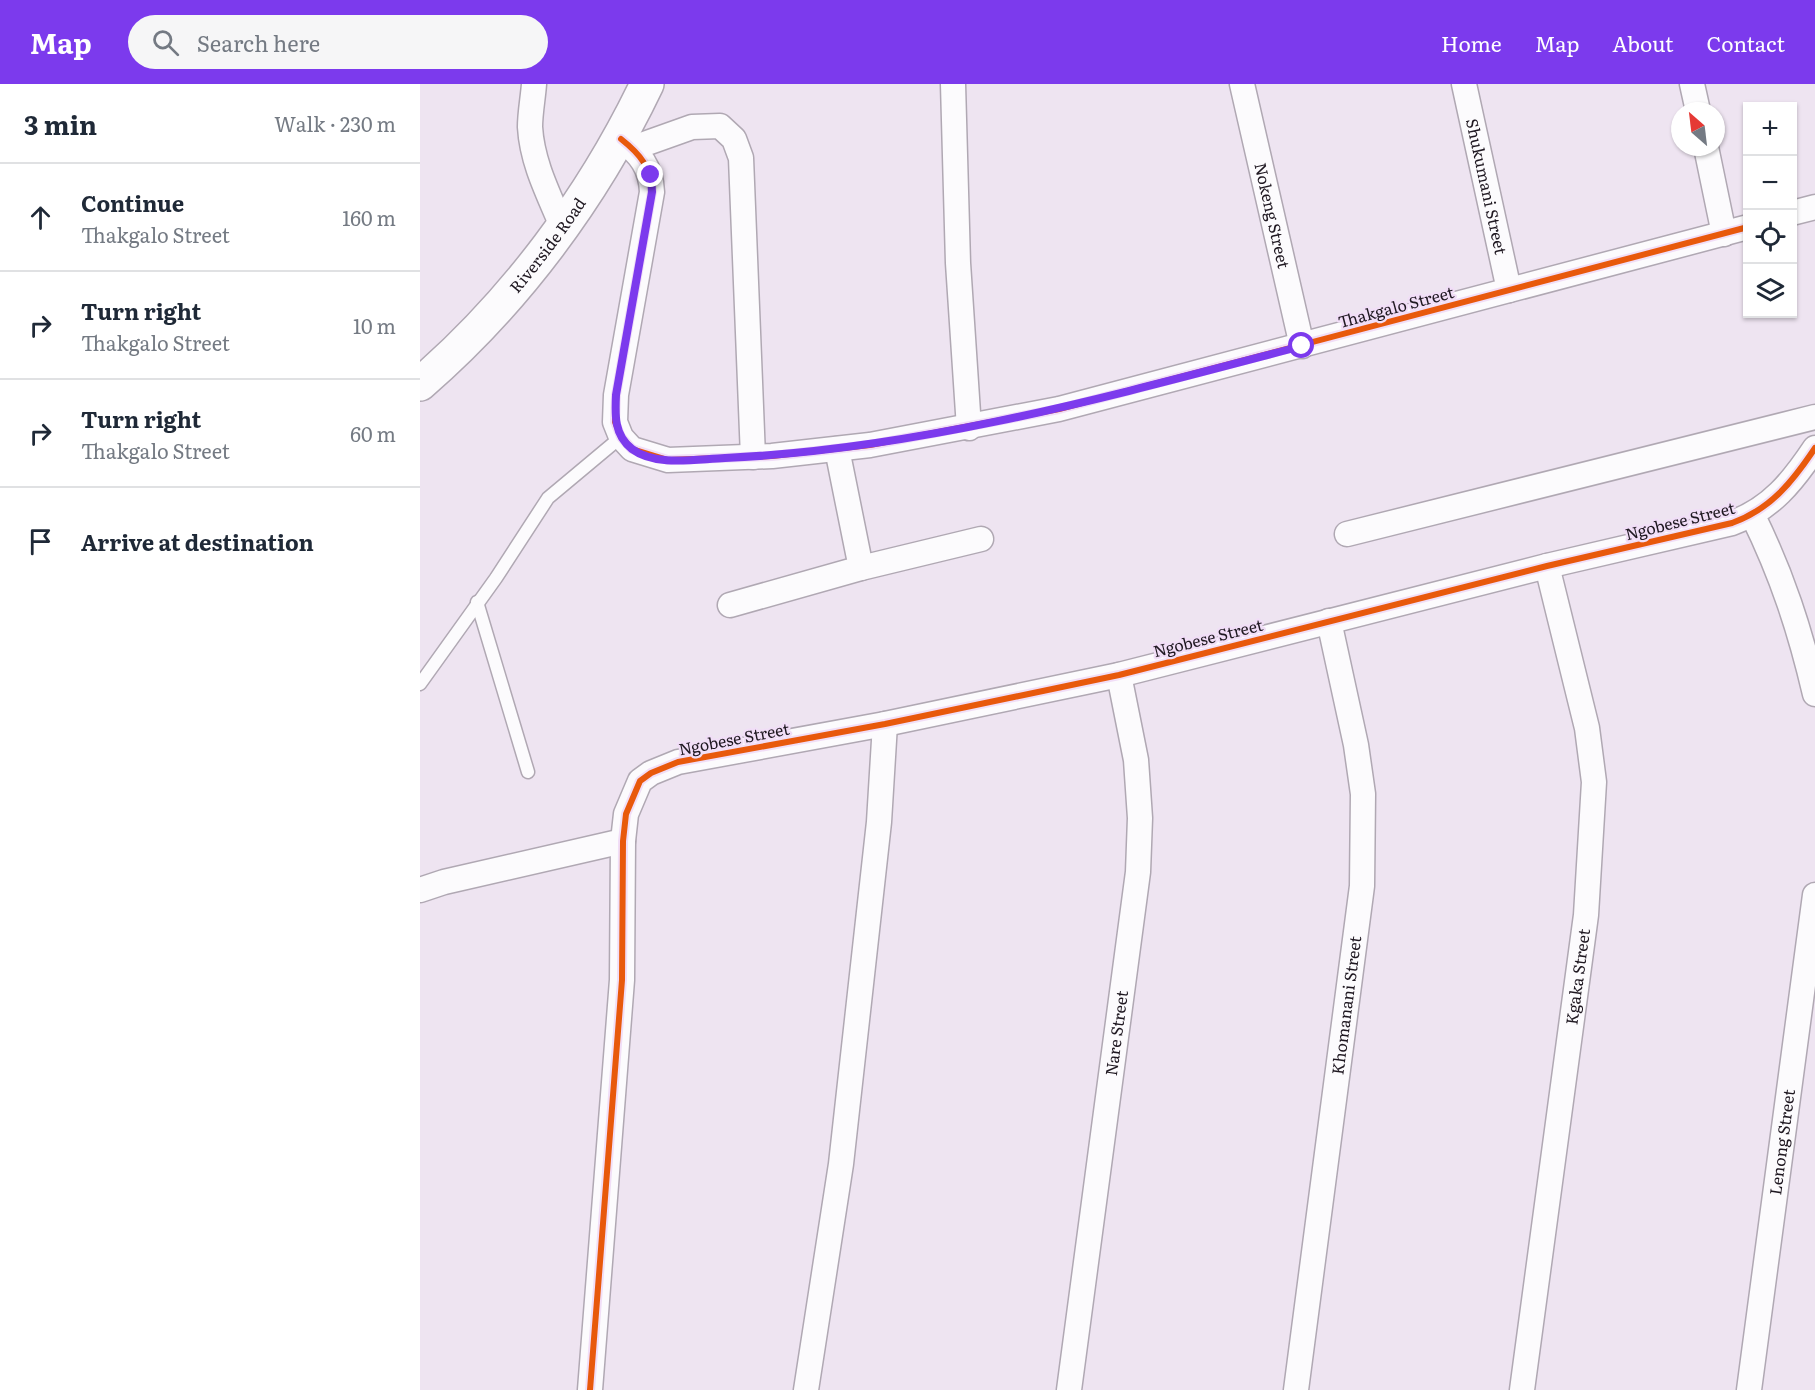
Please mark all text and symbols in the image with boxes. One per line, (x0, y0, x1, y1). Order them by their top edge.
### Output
search box (128, 15, 548, 69)
text: Map (30, 21, 92, 63)
icon: search (149, 26, 182, 59)
text: Search here (197, 26, 320, 59)
text: Home (1441, 27, 1502, 58)
text: Map (1535, 27, 1579, 58)
text: About (1612, 27, 1674, 58)
text: Contact (1707, 27, 1785, 58)
north arrow (1671, 102, 1725, 156)
map controls (1743, 102, 1797, 318)
button: + (1743, 102, 1797, 156)
text: 3 min (24, 104, 97, 143)
text: Walk · 230 m (274, 108, 396, 138)
street label: Shukumani Street (1461, 116, 1514, 257)
button: − (1743, 156, 1797, 210)
street label: Nokeng Street (1249, 160, 1297, 271)
route end (637, 161, 663, 187)
text: Continue (81, 186, 184, 219)
street label: Riverside Road (503, 192, 591, 297)
icon: ahead (24, 201, 57, 234)
text: 160 m (342, 202, 396, 232)
button: locate (1743, 210, 1797, 264)
text: Thakgalo Street (81, 219, 230, 249)
button: layers (1743, 264, 1797, 318)
street label: Thakgalo Street (1335, 279, 1457, 333)
text: Turn right (81, 294, 201, 327)
icon: right (24, 309, 57, 342)
text: 10 m (353, 310, 396, 340)
text: Thakgalo Street (81, 327, 230, 357)
route start (1288, 332, 1314, 358)
text: Turn right (81, 402, 201, 435)
icon: right (24, 417, 57, 450)
text: 60 m (350, 418, 396, 448)
text: Thakgalo Street (81, 435, 230, 465)
street label: Ngobese Street (1622, 495, 1738, 545)
icon: arrive (24, 525, 57, 558)
text: Arrive at destination (81, 525, 314, 558)
street label: Ngobese Street (1150, 612, 1266, 662)
street label: Ngobese Street (676, 715, 792, 761)
street label: Kgaka Street (1558, 926, 1595, 1026)
street label: Khomanani Street (1324, 934, 1366, 1076)
street label: Nare Street (1098, 988, 1133, 1077)
street label: Lenong Street (1762, 1087, 1800, 1197)

